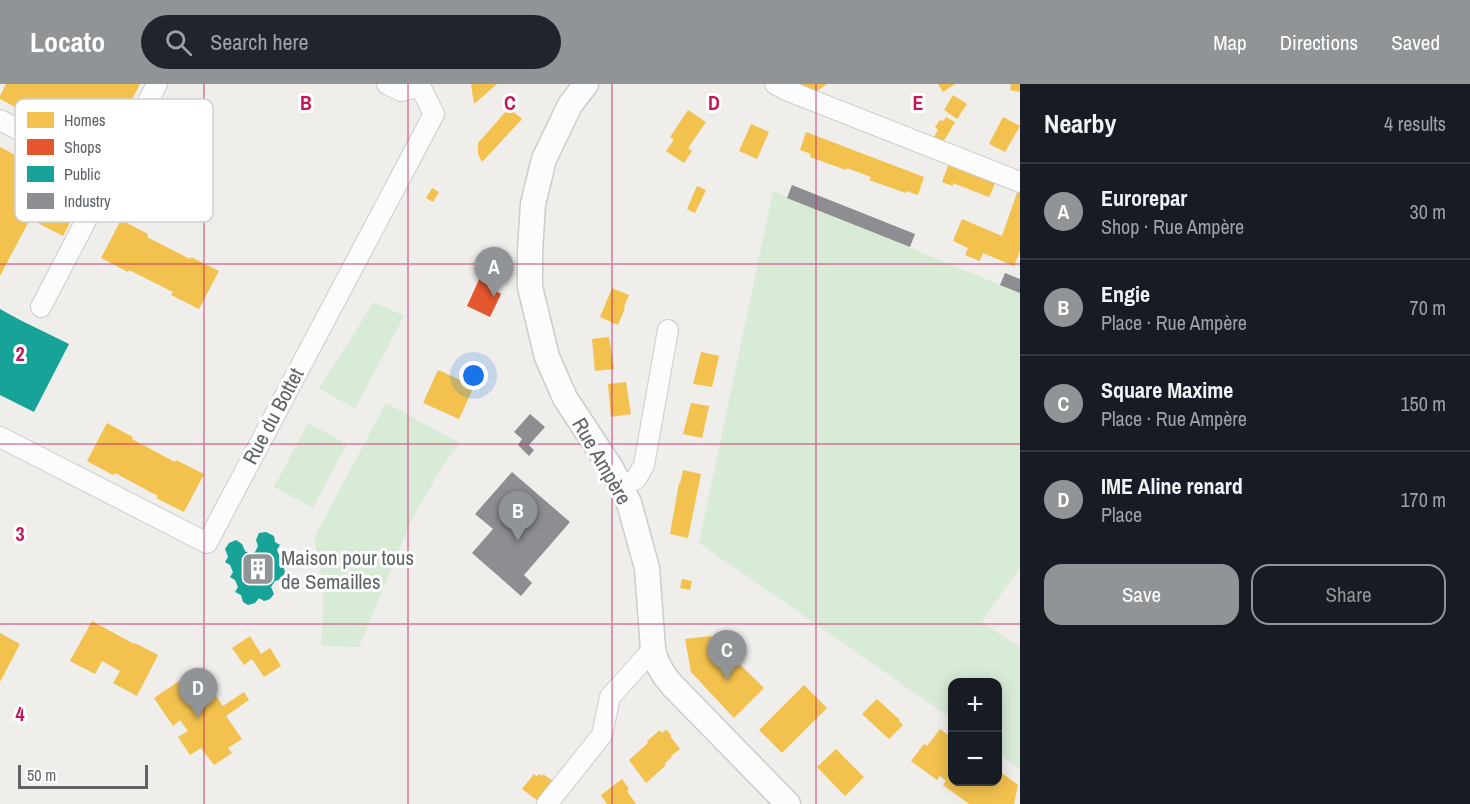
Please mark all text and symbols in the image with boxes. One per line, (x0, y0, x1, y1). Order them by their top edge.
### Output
search box (141, 15, 561, 69)
text: Locato (30, 23, 105, 61)
icon: search (162, 26, 195, 59)
text: Search here (210, 27, 309, 57)
text: Map (1213, 28, 1247, 57)
text: Directions (1280, 28, 1358, 57)
text: Saved (1391, 28, 1440, 57)
text: B (300, 89, 312, 116)
text: C (504, 89, 516, 116)
text: D (708, 89, 720, 116)
text: E (913, 89, 924, 116)
legend (15, 99, 213, 222)
text: Nearby (1044, 106, 1116, 141)
text: Homes (64, 109, 106, 131)
text: 4 results (1384, 110, 1446, 137)
text: Shops (64, 136, 101, 158)
text: Public (64, 163, 101, 185)
text: Eurorepar (1101, 183, 1187, 213)
text: Industry (64, 190, 111, 212)
text: A (1058, 198, 1069, 225)
text: 30 m (1410, 198, 1446, 225)
text: Shop · Rue Ampère (1101, 213, 1244, 240)
pin: A (474, 248, 514, 297)
text: Engie (1101, 279, 1150, 309)
text: B (1058, 294, 1069, 321)
text: 70 m (1410, 294, 1446, 321)
text: Place · Rue Ampère (1101, 309, 1247, 336)
text: 2 (15, 340, 25, 367)
your location (459, 361, 488, 390)
street label: Rue du Bottet (235, 363, 311, 469)
text: Square Maxime (1101, 375, 1233, 405)
text: C (1058, 390, 1069, 417)
text: 150 m (1400, 390, 1446, 417)
text: Place · Rue Ampère (1101, 405, 1247, 432)
street label: Rue Ampère (566, 412, 638, 510)
text: IME Aline renard (1101, 471, 1243, 501)
text: D (1058, 486, 1069, 513)
text: 170 m (1400, 486, 1446, 513)
pin: B (498, 492, 538, 541)
text: Place (1101, 501, 1142, 528)
text: 3 (15, 520, 25, 547)
place label: Maison pour tous de Semailles (281, 543, 414, 596)
building icon: Maison pour tous de Semailles (240, 551, 276, 587)
button: Save (1044, 564, 1239, 625)
button: Share (1251, 564, 1446, 625)
pin: C (708, 630, 746, 680)
pin: D (178, 668, 218, 718)
map controls (948, 678, 1002, 786)
button: + (948, 678, 1002, 732)
text: 4 (15, 700, 25, 727)
button: − (948, 732, 1002, 786)
scale bar (18, 762, 148, 790)
text: 50 m (27, 764, 56, 786)

